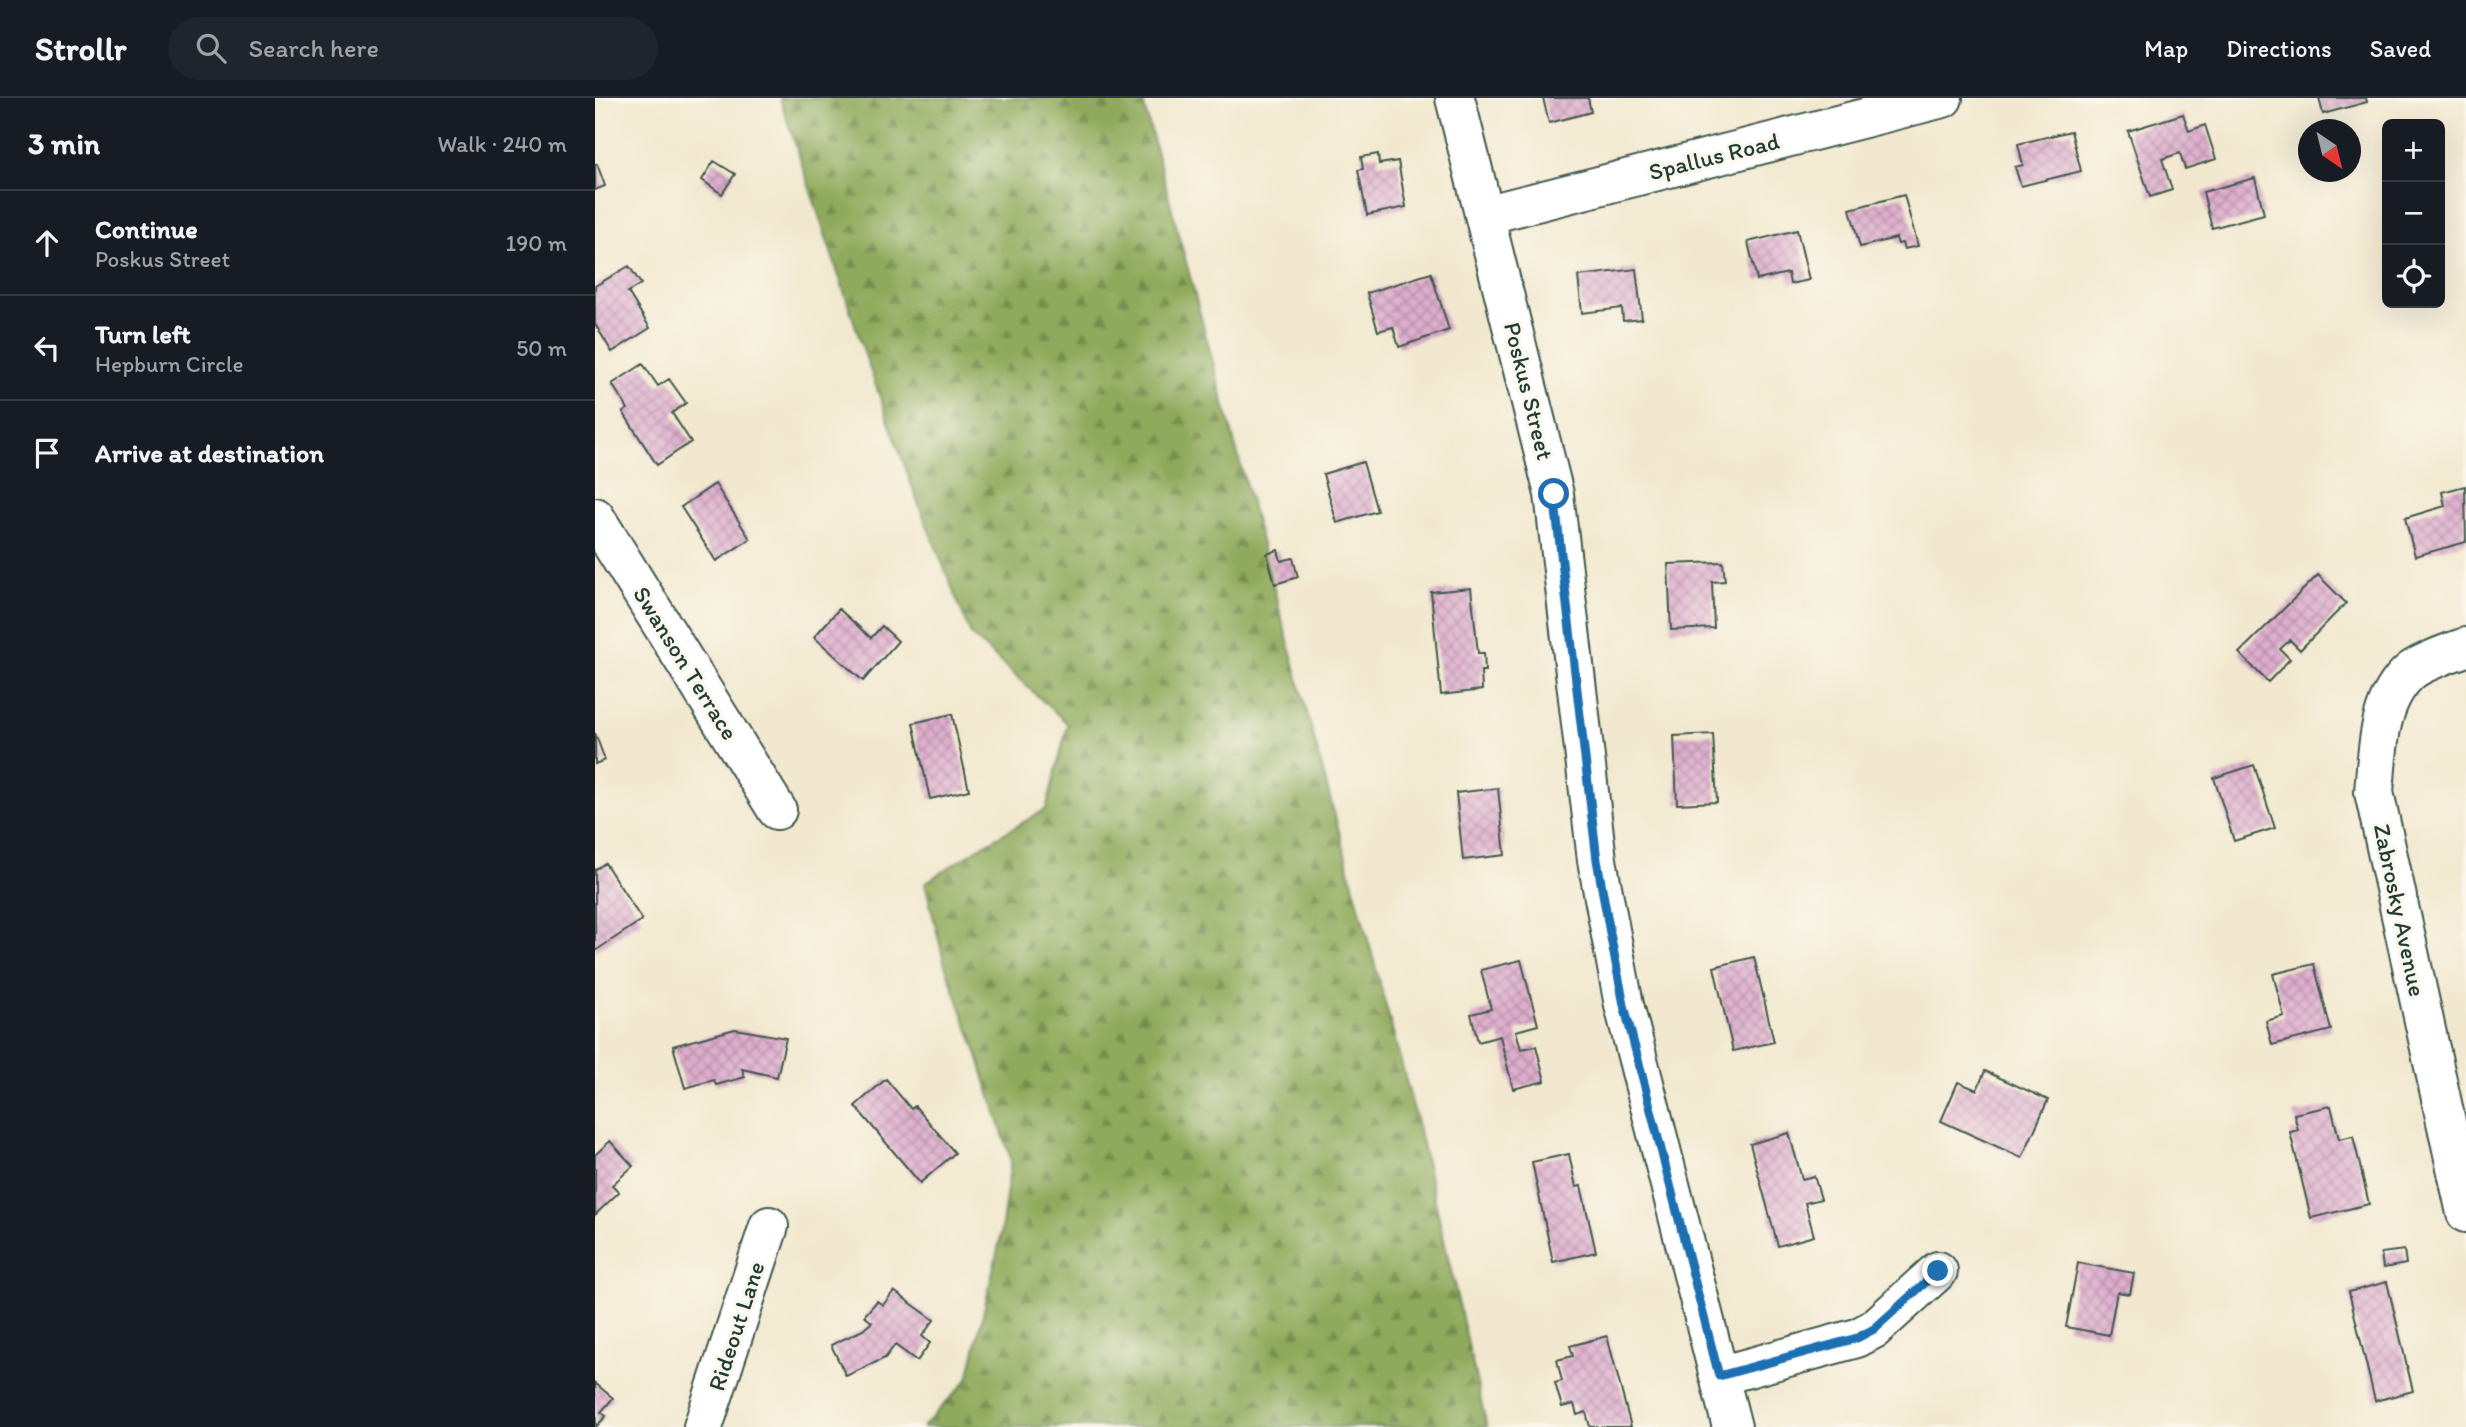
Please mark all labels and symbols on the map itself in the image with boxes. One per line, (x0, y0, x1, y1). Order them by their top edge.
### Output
north arrow (2298, 119, 2361, 182)
street label: Spallus Road (1646, 126, 1782, 186)
street label: Poskus Street (1498, 319, 1560, 463)
route start (1538, 478, 1569, 509)
street label: Swanson Terrace (627, 581, 745, 745)
street label: Zabrosky Avenue (2368, 821, 2432, 999)
route end (1922, 1255, 1953, 1286)
street label: Rideout Lane (701, 1258, 771, 1394)

